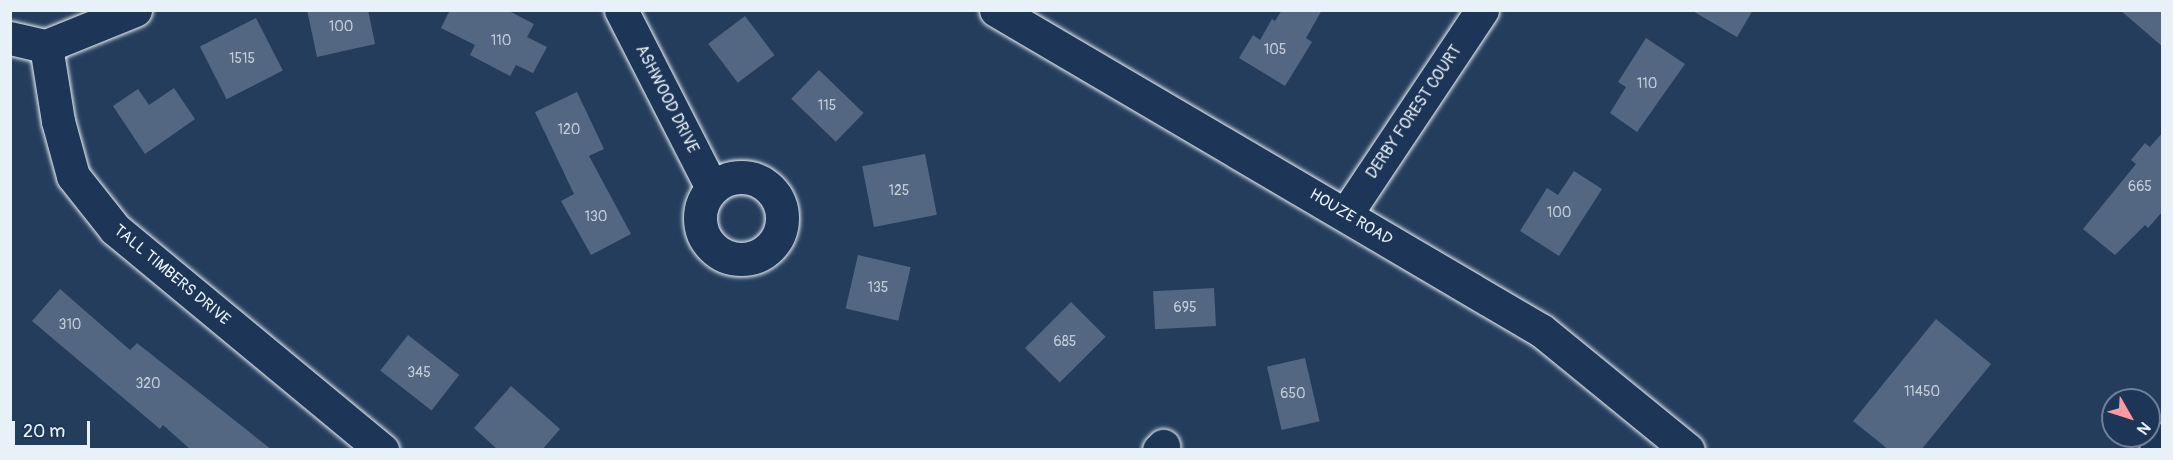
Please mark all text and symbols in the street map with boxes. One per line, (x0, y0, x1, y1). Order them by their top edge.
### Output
house number: 100 (329, 19, 353, 35)
house number: 110 (491, 33, 511, 49)
street label: ASHWOOD DRIVE (631, 42, 703, 156)
house number: 105 (1264, 42, 1286, 58)
street label: DERBY FOREST COURT (1362, 42, 1466, 182)
house number: 1515 (229, 51, 255, 67)
house number: 110 (1637, 76, 1657, 92)
house number: 115 (818, 98, 836, 114)
house number: 120 (558, 122, 580, 138)
house number: 665 (2128, 179, 2152, 195)
house number: 125 (889, 183, 909, 199)
street label: HOUZE ROAD (1306, 185, 1396, 249)
house number: 100 (1547, 205, 1571, 221)
house number: 130 (585, 209, 607, 225)
street label: TALL TIMBERS DRIVE (110, 221, 234, 329)
house number: 135 (868, 280, 888, 296)
house number: 695 (1174, 300, 1196, 316)
house number: 310 (59, 317, 81, 333)
house number: 685 (1054, 334, 1076, 350)
house number: 345 (407, 365, 431, 381)
house number: 320 (135, 376, 161, 392)
house number: 11450 (1904, 384, 1940, 400)
house number: 650 (1280, 386, 1306, 402)
north arrow (2101, 388, 2161, 448)
scale bar (15, 409, 93, 447)
text: N (2132, 418, 2155, 439)
text: 20 m (23, 420, 65, 443)

